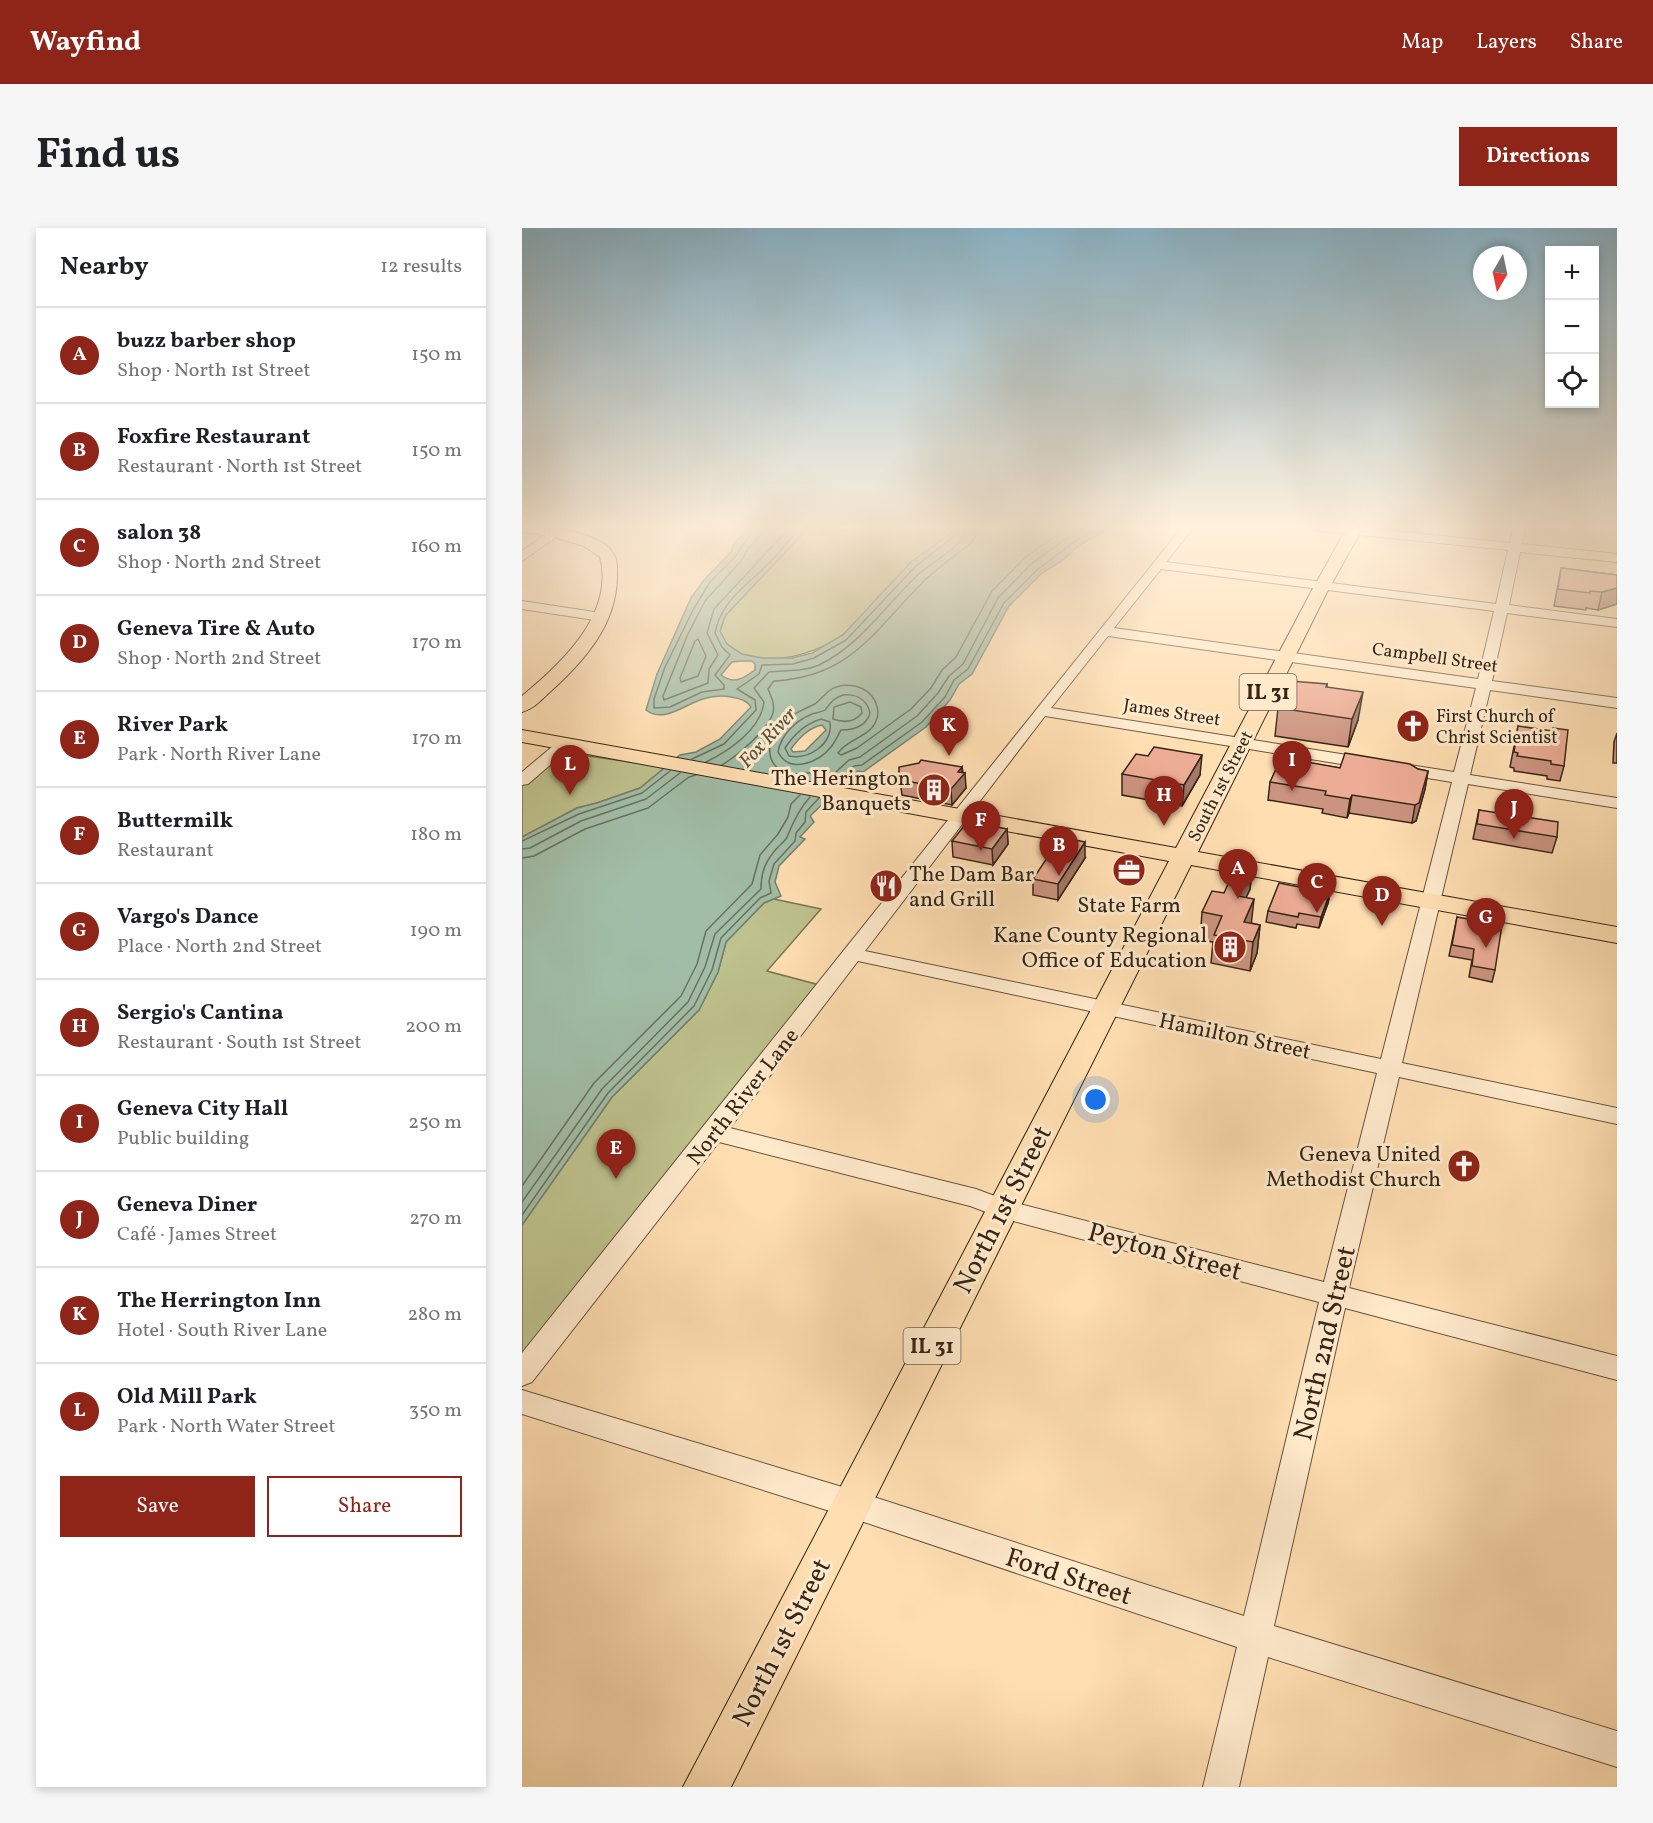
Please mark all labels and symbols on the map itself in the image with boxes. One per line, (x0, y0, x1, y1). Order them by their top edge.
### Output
north arrow (1473, 246, 1527, 300)
street label: Campbell Street (1370, 637, 1499, 680)
road number: IL 31 (1240, 674, 1296, 710)
street label: James Street (1121, 693, 1222, 733)
water label: Fox River (733, 702, 804, 775)
place label: First Church of Christ Scientist (1436, 705, 1558, 751)
pin: K (930, 706, 968, 756)
church icon: First Church of Christ Scientist (1395, 708, 1431, 744)
street label: South 1st Street (1182, 727, 1260, 847)
pin: I (1272, 742, 1312, 791)
pin: L (550, 746, 590, 795)
place label: The Herington Banquets (771, 764, 911, 820)
building icon: The Herington Banquets (916, 772, 952, 808)
pin: H (1144, 776, 1184, 826)
pin: J (1494, 790, 1534, 839)
pin: F (962, 802, 1000, 851)
pin: B (1040, 826, 1078, 876)
pin: A (1218, 850, 1258, 899)
office icon: State Farm (1111, 852, 1147, 888)
place label: The Dam Bar and Grill (909, 860, 1034, 916)
pin: C (1298, 864, 1336, 913)
restaurant icon: The Dam Bar and Grill (868, 868, 904, 904)
pin: D (1362, 876, 1402, 926)
place label: State Farm (1077, 891, 1181, 922)
pin: G (1466, 898, 1506, 948)
place label: Kane County Regional Office of Education (993, 921, 1207, 977)
building icon: Kane County Regional Office of Education (1212, 929, 1248, 965)
street label: Hamilton Street (1156, 1006, 1314, 1069)
street label: North River Lane (681, 1022, 807, 1173)
your location (1081, 1085, 1110, 1114)
street label: North 1st Street (945, 1119, 1063, 1301)
pin: E (596, 1130, 635, 1179)
place label: Geneva United Methodist Church (1266, 1140, 1441, 1196)
church icon: Geneva United Methodist Church (1446, 1148, 1482, 1184)
street label: Peyton Street (1083, 1214, 1246, 1292)
street label: North 2nd Street (1285, 1242, 1367, 1445)
road number: IL 31 (904, 1328, 960, 1364)
street label: Ford Street (1000, 1540, 1136, 1616)
street label: North 1st Street (724, 1552, 842, 1734)

